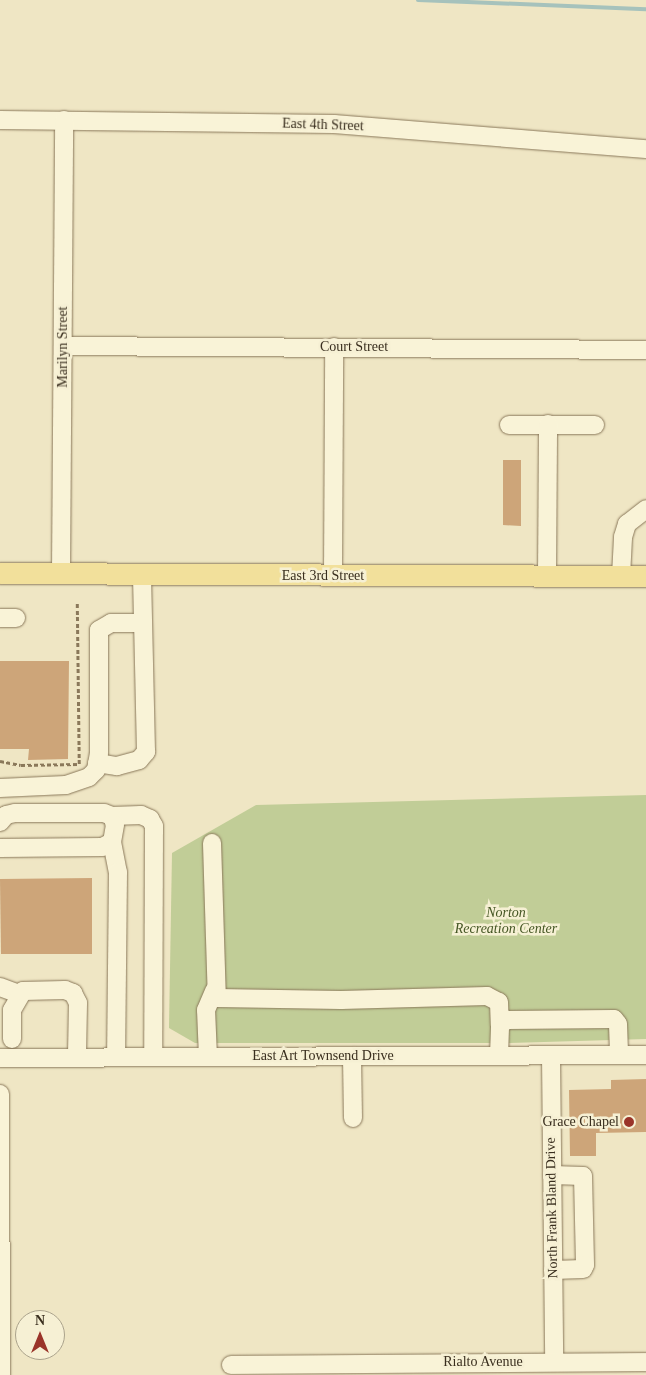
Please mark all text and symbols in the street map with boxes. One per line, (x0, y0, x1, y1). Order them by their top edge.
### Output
street label: East 4th Street (282, 115, 364, 135)
street label: Marilyn Street (55, 306, 71, 388)
street label: Court Street (320, 339, 388, 355)
street label: East 3rd Street (282, 568, 364, 584)
park label: Norton Recreation Center (455, 905, 557, 938)
street label: East Art Townsend Drive (252, 1048, 394, 1064)
place label: Grace Chapel (542, 1114, 619, 1130)
marker: Grace Chapel (623, 1116, 635, 1128)
street label: North Frank Bland Drive (542, 1137, 562, 1279)
north arrow (15, 1310, 65, 1360)
text: N (35, 1313, 45, 1328)
street label: Rialto Avenue (443, 1354, 523, 1370)

